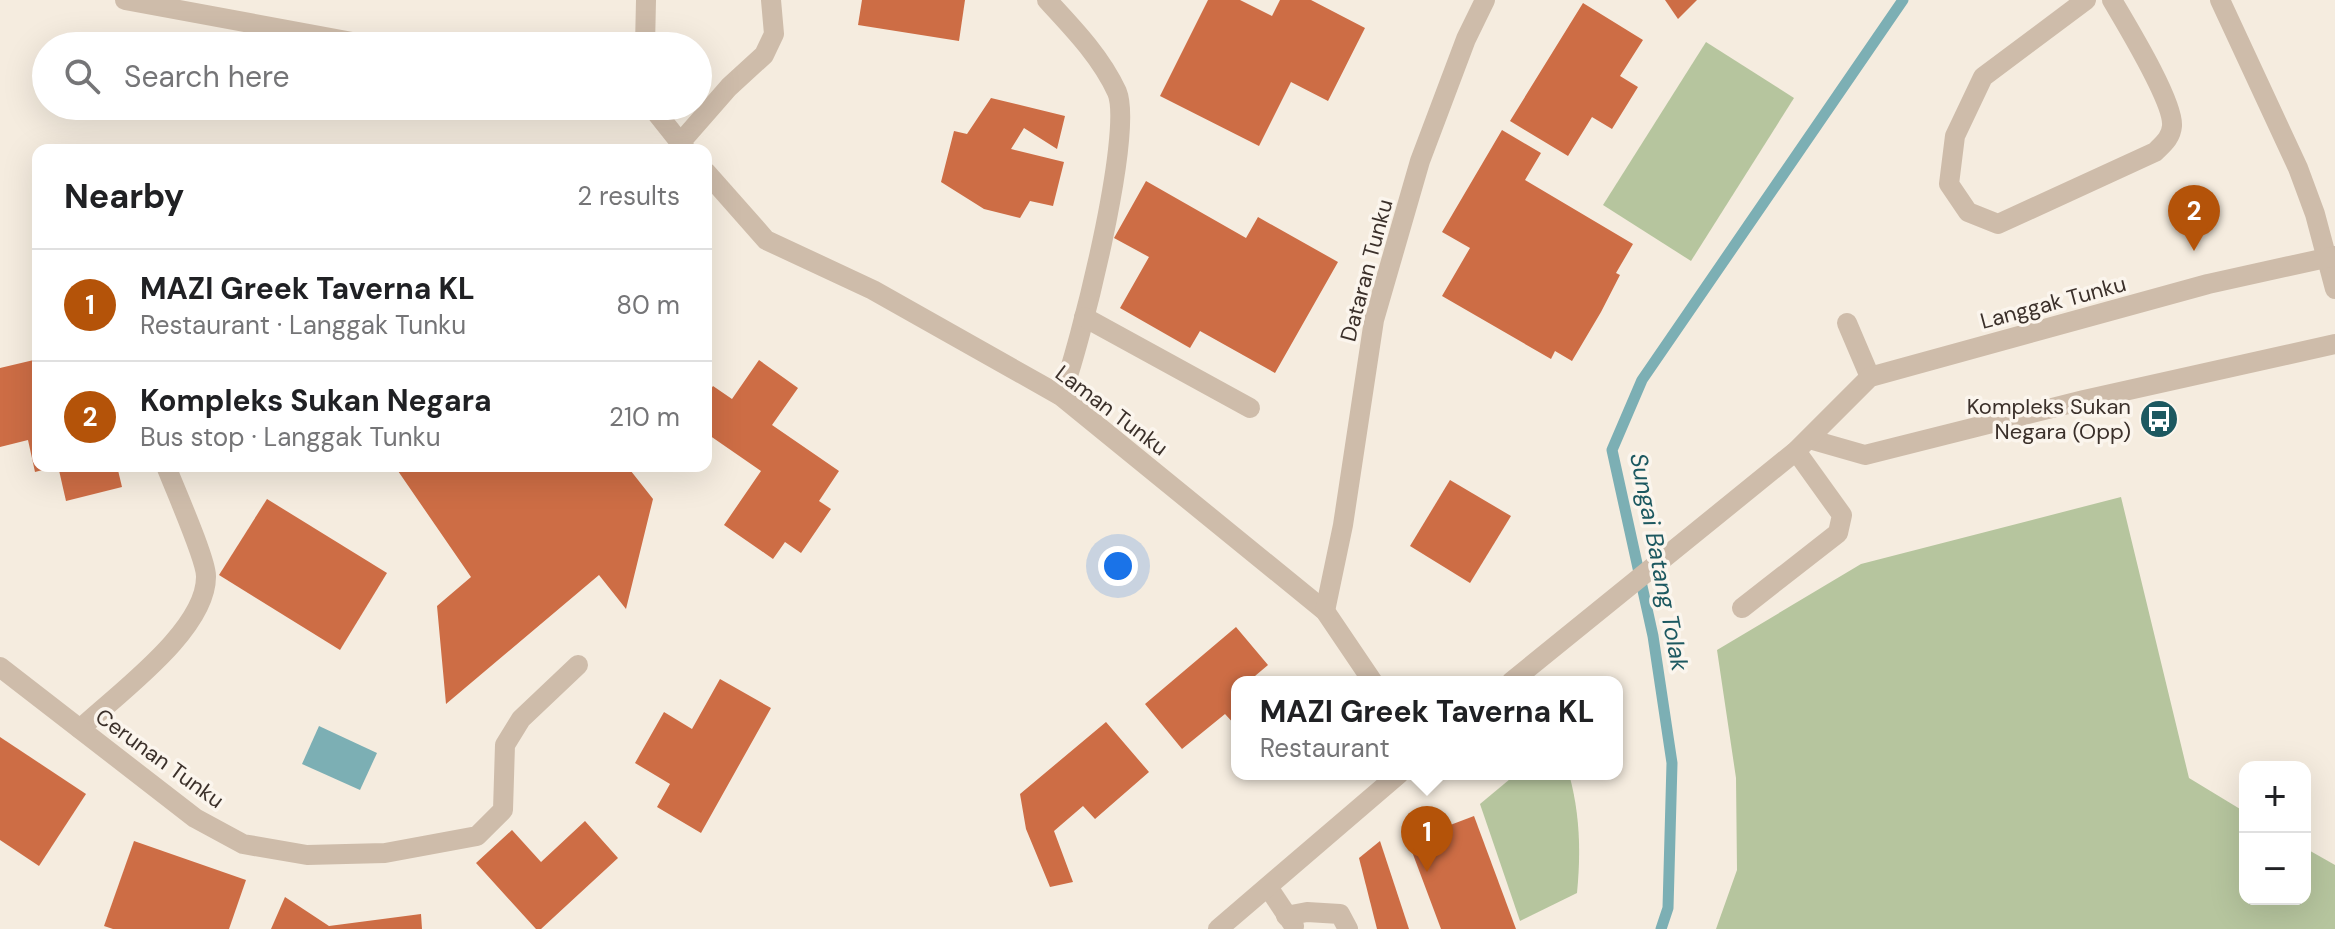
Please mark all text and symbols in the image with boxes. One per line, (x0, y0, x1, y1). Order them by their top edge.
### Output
search box (32, 32, 712, 120)
icon: search (60, 54, 104, 98)
text: Search here (124, 57, 290, 96)
text: Nearby (64, 174, 184, 219)
text: 2 results (577, 179, 680, 213)
pin: 2 (2168, 185, 2220, 251)
street label: Dataran Tunku (1334, 196, 1399, 344)
text: MAZI Greek Taverna KL (140, 269, 475, 308)
street label: Langgak Tunku (1977, 269, 2129, 336)
text: 1 (85, 288, 95, 322)
text: 80 m (616, 288, 680, 322)
text: Restaurant · Langgak Tunku (140, 308, 466, 342)
street label: Laman Tunku (1050, 359, 1174, 462)
text: Kompleks Sukan Negara (140, 381, 492, 420)
place label: Kompleks Sukan Negara (Opp) (1967, 392, 2131, 446)
bus stop icon: Kompleks Sukan Negara (Opp) (2138, 398, 2180, 440)
text: 2 (82, 400, 98, 434)
text: 210 m (609, 400, 680, 434)
text: Bus stop · Langgak Tunku (140, 420, 441, 454)
water label: Sungai Batang Tolak (1623, 450, 1696, 674)
your location (1098, 546, 1138, 586)
popup (1231, 676, 1623, 780)
text: MAZI Greek Taverna KL (1260, 692, 1594, 731)
street label: Cerunan Tunku (90, 702, 230, 815)
text: Restaurant (1260, 731, 1390, 765)
map controls (2239, 761, 2311, 905)
button: + (2239, 761, 2311, 833)
pin: 1 (1401, 806, 1453, 872)
button: − (2239, 833, 2311, 905)

